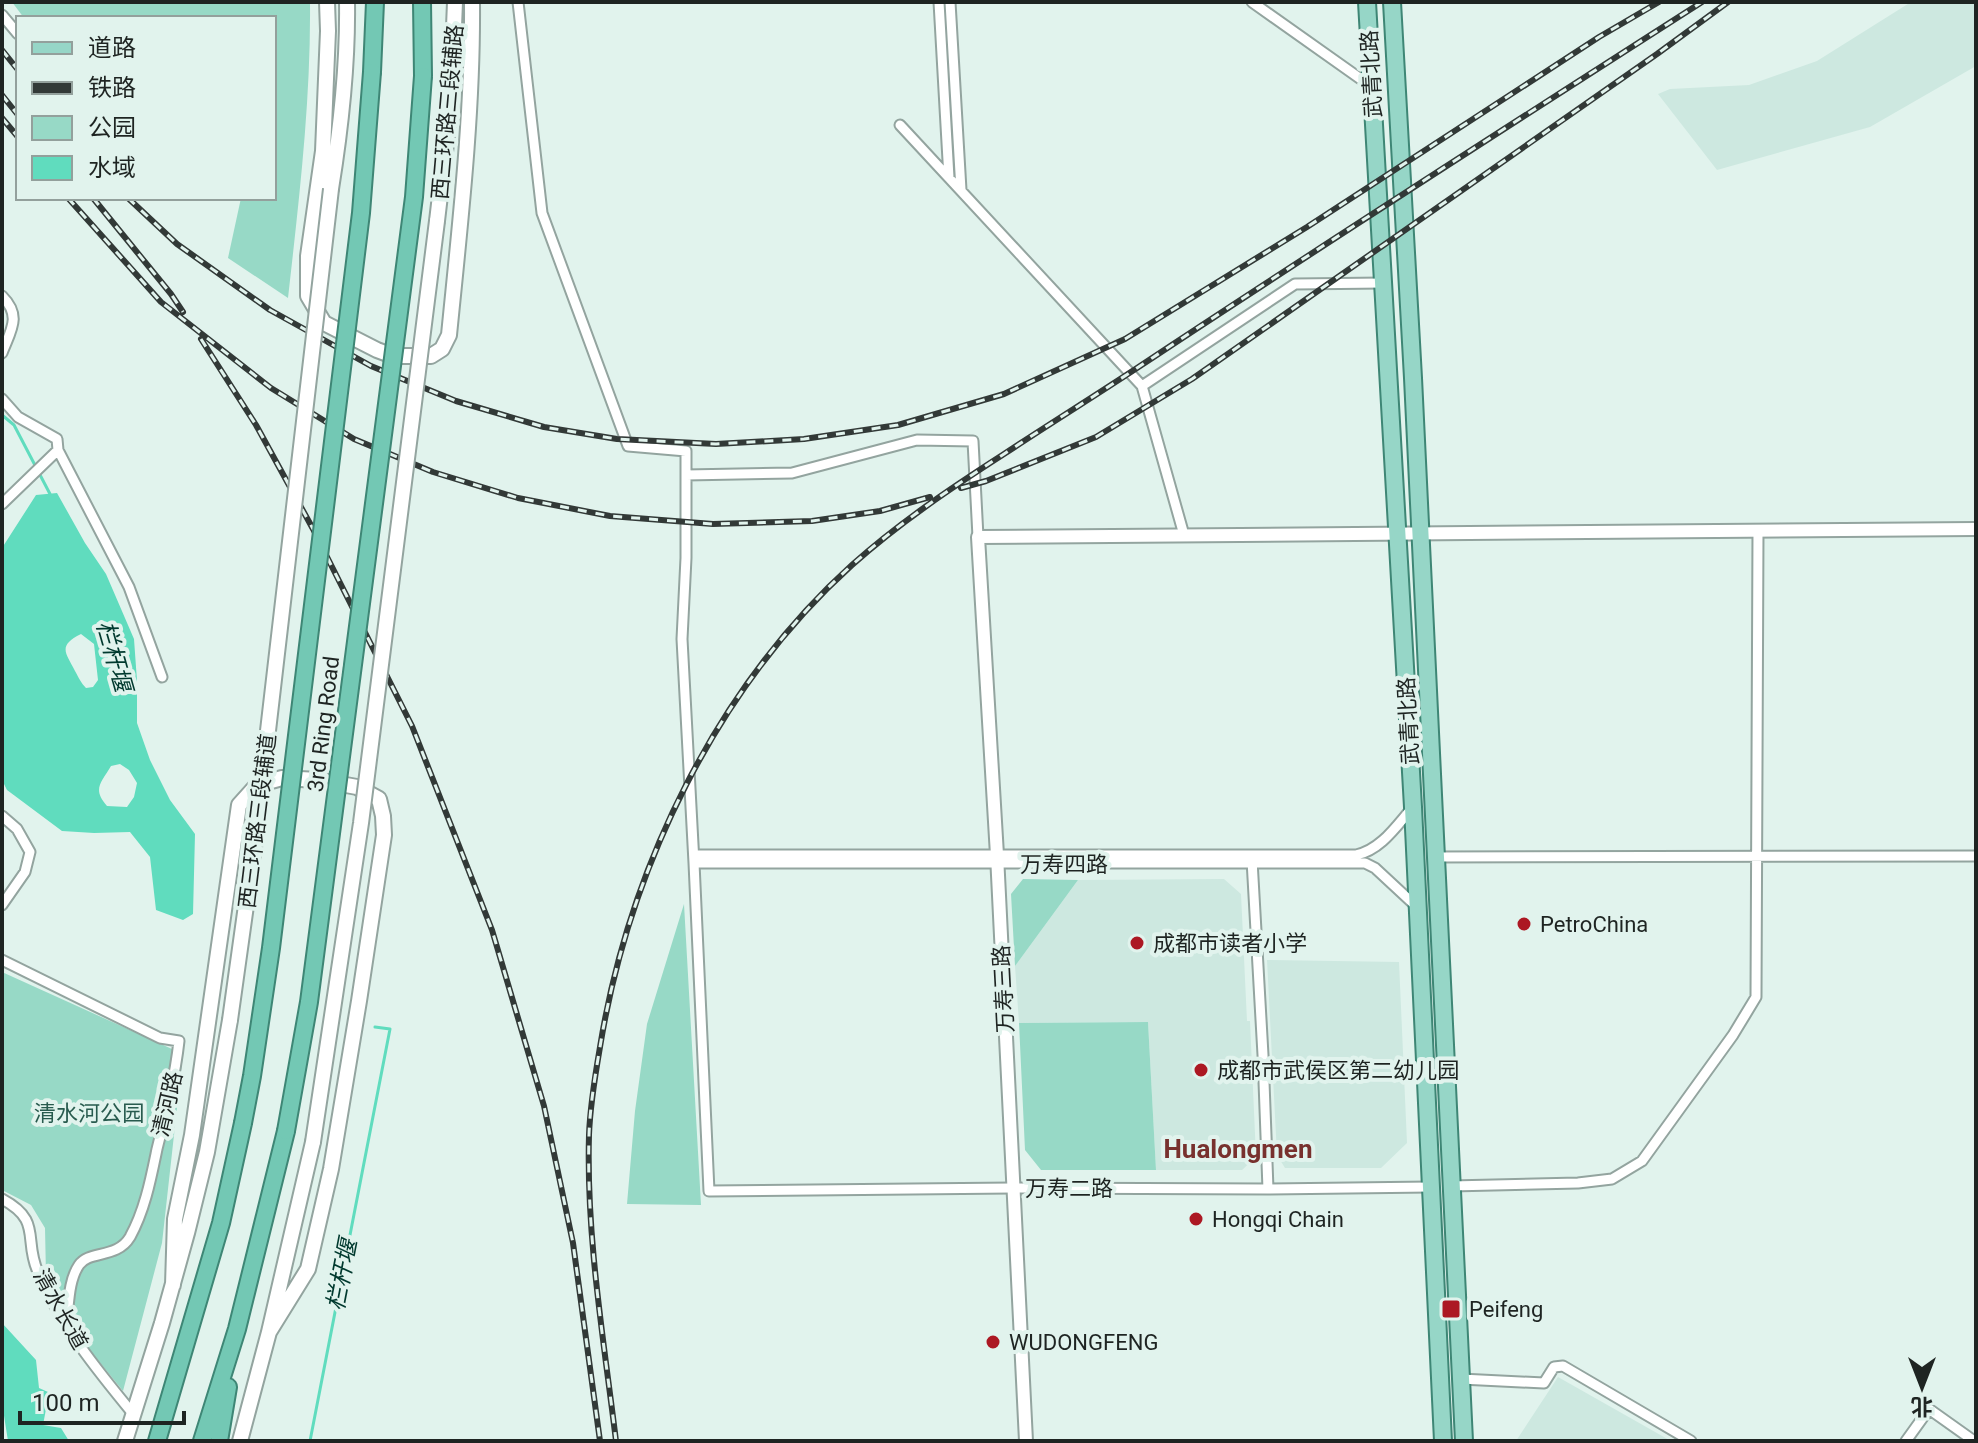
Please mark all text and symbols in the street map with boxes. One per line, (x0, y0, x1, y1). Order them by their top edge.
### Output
legend (16, 16, 276, 200)
street label: 西三环路三段辅路 (427, 23, 468, 201)
street label: 武青北路 (1357, 29, 1386, 119)
text: 道路 (88, 34, 136, 62)
text: 铁路 (88, 74, 136, 102)
text: 公园 (88, 114, 136, 142)
text: 水域 (88, 154, 136, 182)
water label: 栏杆堰 (91, 618, 138, 698)
street label: 3rd Ring Road (303, 655, 344, 793)
street label: 武青北路 (1394, 676, 1423, 766)
street label: 西三环路三段辅道 (234, 732, 281, 910)
street label: 万寿四路 (1020, 852, 1108, 877)
place label: PetroChina (1540, 912, 1648, 937)
marker: PetroChina (1515, 915, 1533, 933)
place label: 成都市读者小学 (1153, 931, 1307, 956)
marker: 成都市读者小学 (1128, 934, 1146, 952)
street label: 万寿三路 (989, 944, 1018, 1034)
place label: 成都市武侯区第二幼儿园 (1217, 1058, 1459, 1083)
marker: 成都市武侯区第二幼儿园 (1192, 1061, 1210, 1079)
street label: 清河路 (148, 1069, 187, 1139)
park label: 清水河公园 (34, 1101, 144, 1126)
district label: Hualongmen (1164, 1134, 1312, 1164)
street label: 万寿二路 (1025, 1176, 1113, 1201)
place label: Hongqi Chain (1212, 1207, 1344, 1232)
marker: Hongqi Chain (1187, 1210, 1205, 1228)
water label: 栏杆堰 (321, 1233, 363, 1313)
street label: 清水长道 (28, 1265, 93, 1354)
place label: Peifeng (1469, 1297, 1543, 1322)
marker: Peifeng (1440, 1298, 1462, 1320)
place label: WUDONGFENG (1009, 1330, 1158, 1355)
marker: WUDONGFENG (984, 1333, 1002, 1351)
north arrow (1882, 1347, 1962, 1427)
scale bar (20, 1375, 184, 1425)
text: 100 m (32, 1389, 99, 1417)
text: 北 (1911, 1394, 1933, 1419)

